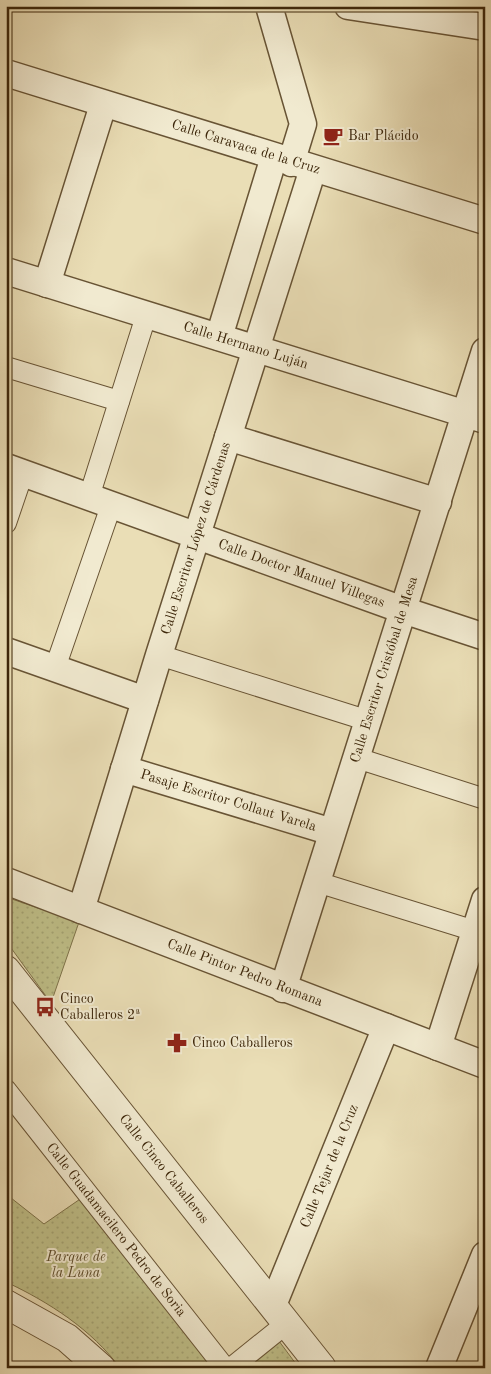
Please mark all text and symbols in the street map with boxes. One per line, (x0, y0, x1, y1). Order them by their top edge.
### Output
street label: Calle Caravaca de la Cruz (170, 118, 322, 177)
cafe icon: Bar Plácido (322, 125, 344, 147)
place label: Bar Plácido (348, 129, 419, 143)
street label: Calle Hermano Luján (182, 320, 310, 372)
street label: Calle Escritor López de Cárdenas (159, 440, 233, 636)
street label: Calle Doctor Manuel Villegas (216, 537, 387, 610)
street label: Calle Escritor Cristóbal de Mesa (348, 575, 420, 765)
street label: Pasaje Escritor Collaut Varela (139, 767, 318, 834)
street label: Calle Pintor Pedro Romana (165, 937, 325, 1009)
place label: Cinco Caballeros 2ª (60, 992, 141, 1022)
bus stop icon: Cinco Caballeros 2ª (34, 996, 56, 1018)
pharmacy icon: Cinco Caballeros (166, 1032, 188, 1054)
place label: Cinco Caballeros (192, 1036, 293, 1050)
street label: Calle Tejar de la Cruz (298, 1102, 361, 1230)
street label: Calle Cinco Caballeros (116, 1112, 211, 1226)
street label: Calle Guadamacilero Pedro de Soria (44, 1140, 189, 1319)
park label: Parque de la Luna (45, 1250, 106, 1280)

